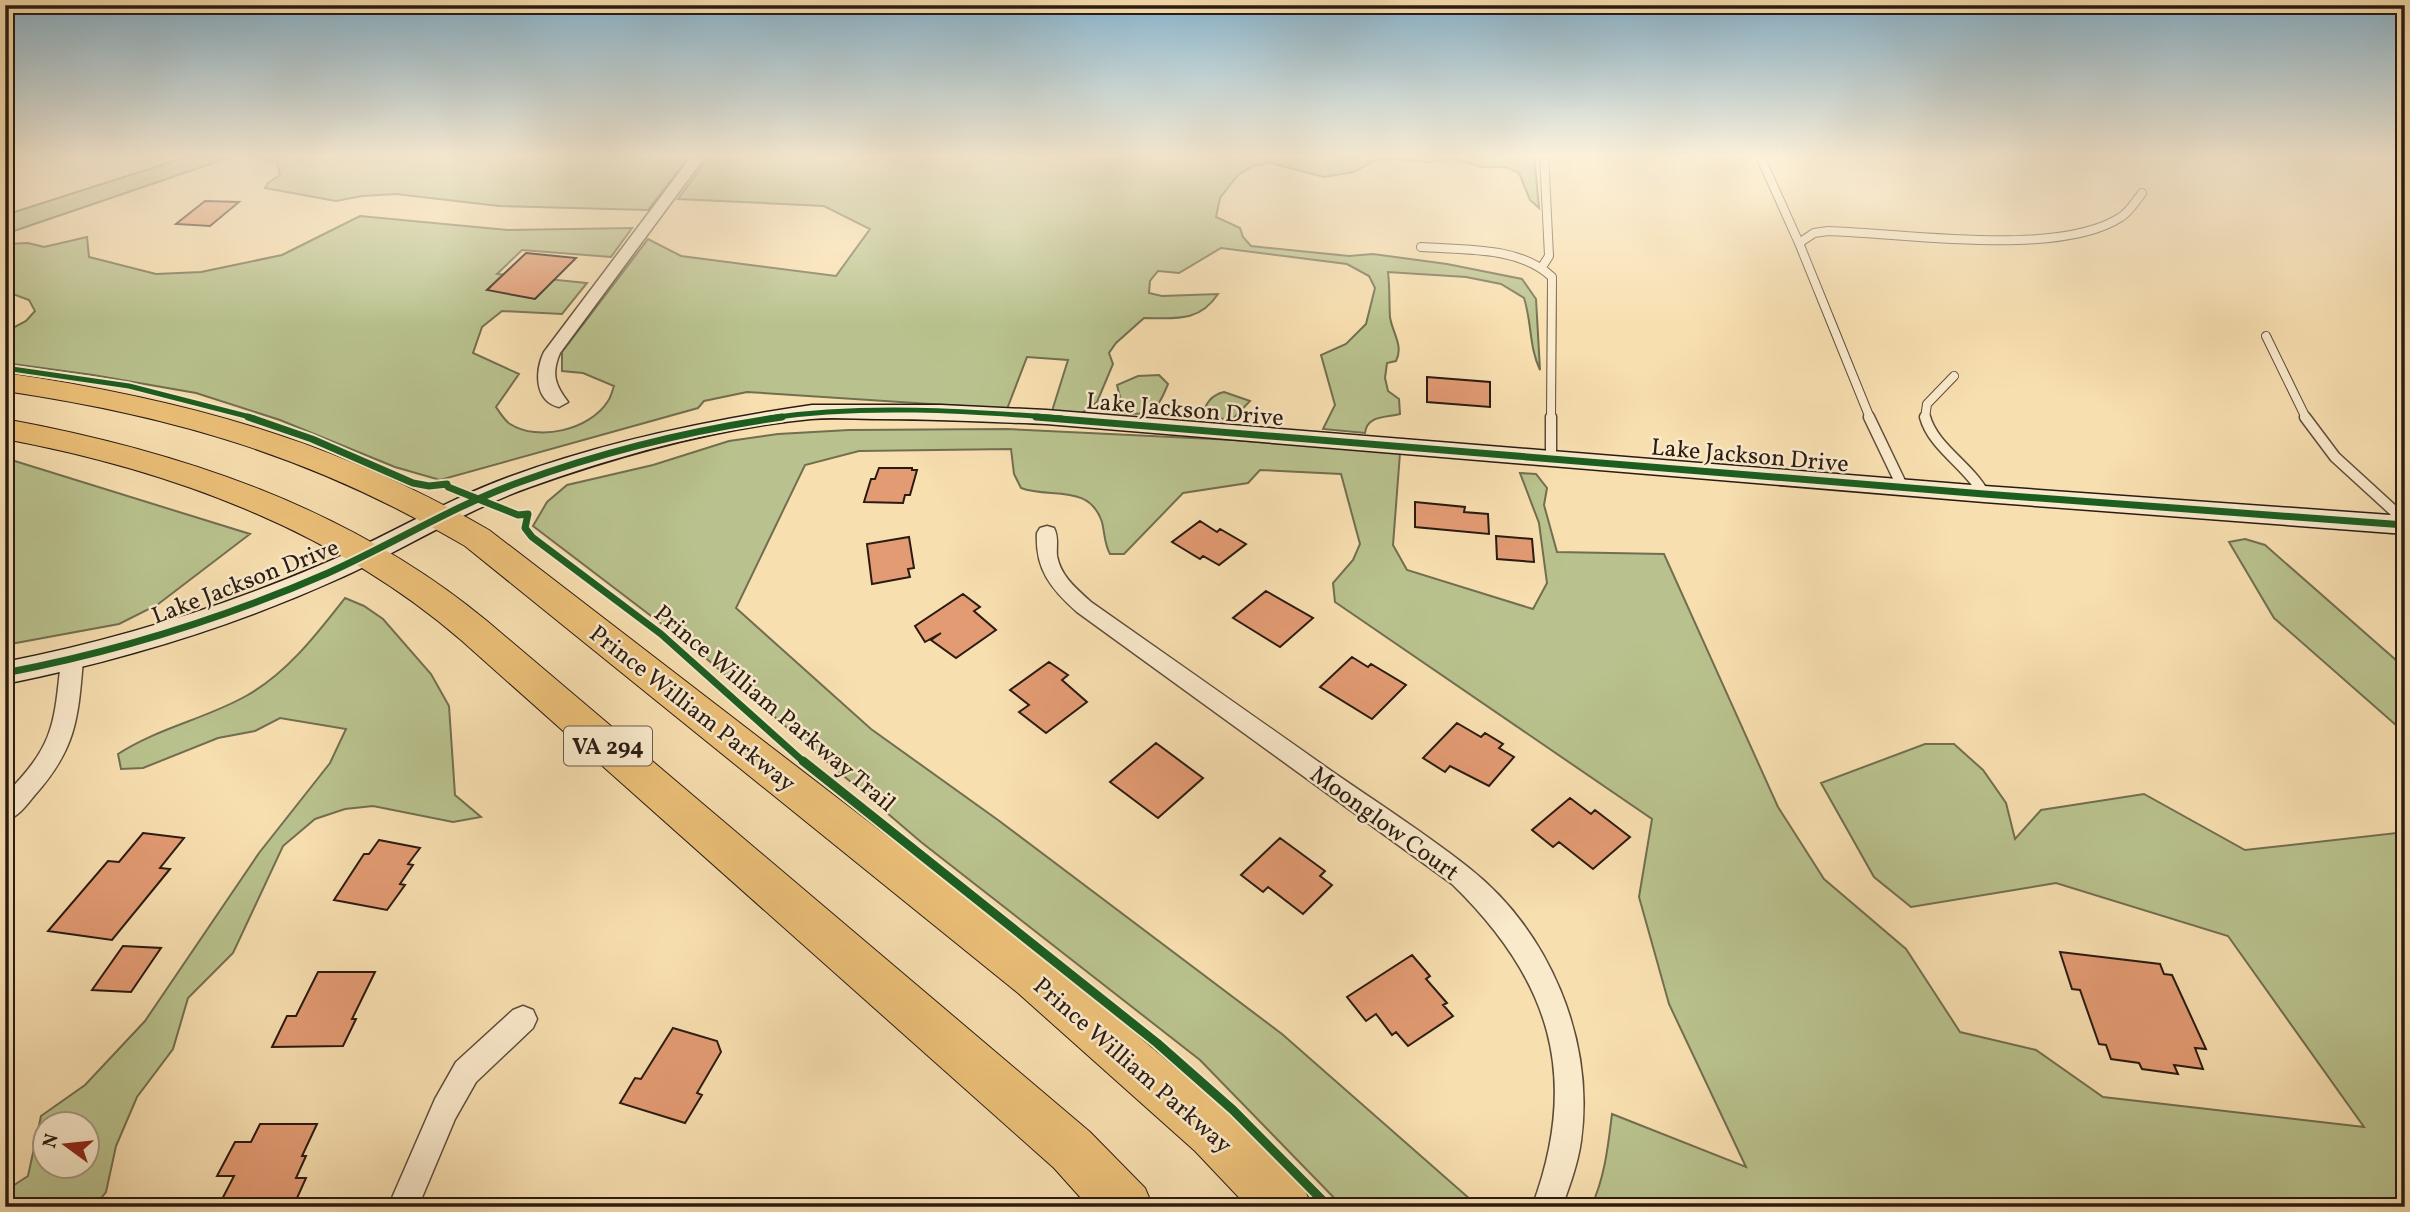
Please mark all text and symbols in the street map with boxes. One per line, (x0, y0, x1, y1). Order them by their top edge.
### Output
street label: Lake Jackson Drive (1085, 385, 1285, 437)
street label: Lake Jackson Drive (1650, 431, 1850, 483)
street label: Lake Jackson Drive (147, 531, 344, 634)
street label: Prince William Parkway Trail (645, 598, 902, 821)
street label: Prince William Parkway (581, 618, 802, 801)
road number: VA 294 (564, 726, 652, 766)
street label: Moonglow Court (1302, 759, 1465, 890)
street label: Prince William Parkway (1025, 970, 1239, 1163)
north arrow (32, 1110, 102, 1180)
text: N (37, 1131, 66, 1151)

